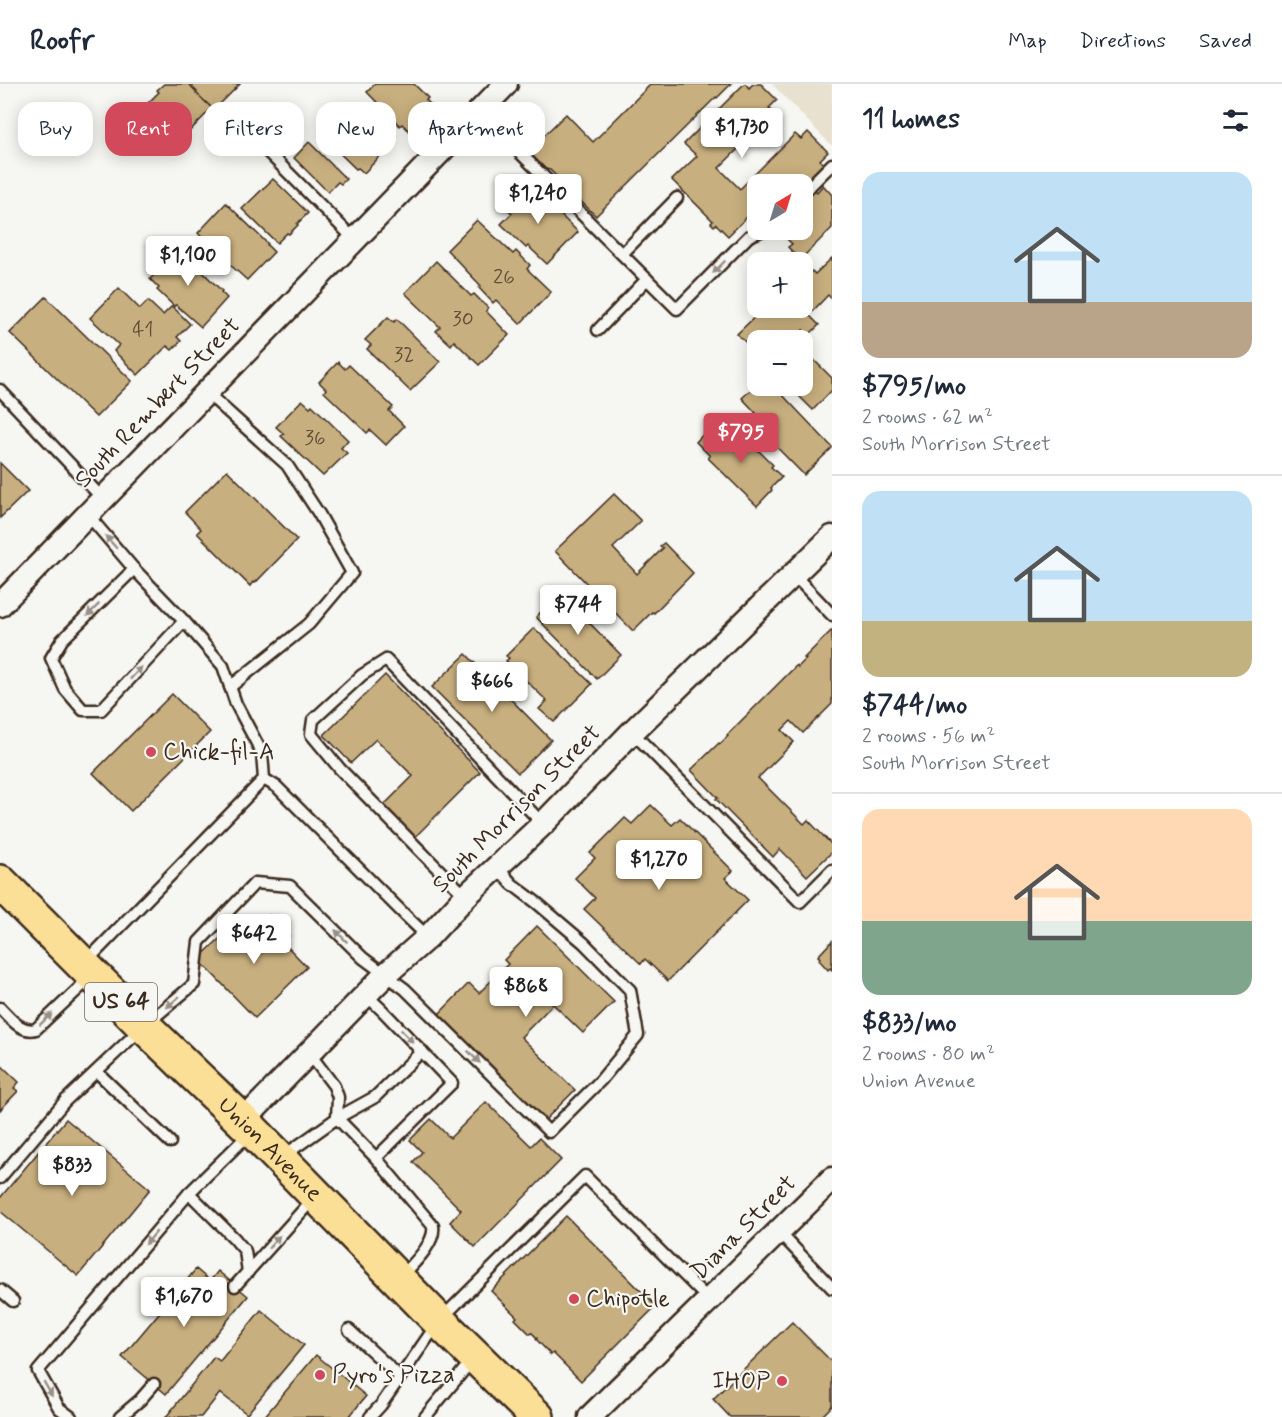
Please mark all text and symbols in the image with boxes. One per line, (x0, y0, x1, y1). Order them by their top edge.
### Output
text: Roofr (30, 23, 94, 60)
text: Map (1008, 27, 1047, 55)
text: Directions (1080, 27, 1166, 55)
text: Saved (1199, 27, 1252, 55)
chip: Buy (18, 102, 93, 156)
chip: Rent (105, 102, 192, 156)
chip: Filters (204, 102, 304, 156)
chip: New (316, 102, 396, 156)
chip: Apartment (408, 102, 545, 156)
text: 11 homes (862, 103, 960, 137)
icon: filters (1219, 104, 1252, 137)
pin: $1,730 (693, 108, 791, 159)
text: $1,730 (715, 114, 769, 141)
pin: $1,240 (489, 174, 587, 225)
north arrow (747, 174, 813, 240)
map controls (747, 174, 813, 396)
text: $1,240 (509, 180, 567, 207)
icon: home (1003, 211, 1111, 319)
pin: $1,100 (139, 236, 237, 287)
text: $1,100 (160, 242, 216, 269)
button: + (747, 252, 813, 318)
one-way arrow (712, 259, 726, 273)
house number: 26 (493, 263, 515, 291)
house number: 30 (452, 305, 474, 333)
street label: South Rembert Street (68, 311, 248, 495)
house number: 41 (132, 316, 154, 344)
button: − (747, 330, 813, 396)
house number: 32 (394, 341, 414, 369)
text: $795/mo (862, 370, 966, 404)
text: 2 rooms · 62 m² (862, 404, 993, 431)
pin: $795 (705, 413, 777, 464)
text: $795 (718, 419, 764, 446)
house number: 36 (304, 424, 326, 452)
text: South Morrison Street (862, 431, 1051, 458)
icon: home (1003, 530, 1111, 638)
one-way arrow (105, 535, 118, 550)
pin: $744 (542, 585, 614, 636)
text: $744 (554, 591, 602, 618)
one-way arrow (86, 603, 100, 617)
pin: $666 (456, 662, 528, 713)
one-way arrow (129, 665, 143, 680)
text: $666 (471, 668, 513, 695)
text: $744/mo (862, 689, 967, 723)
street label: South Morrison Street (426, 718, 608, 900)
text: 2 rooms · 56 m² (862, 723, 995, 750)
place label: Chick-fil-A (163, 737, 275, 768)
marker: Chick-fil-A (144, 745, 158, 759)
text: South Morrison Street (862, 750, 1051, 777)
pin: $1,270 (610, 840, 708, 891)
text: $1,270 (630, 846, 688, 873)
icon: home (1003, 848, 1111, 956)
pin: $642 (218, 914, 290, 965)
text: $642 (231, 920, 277, 947)
one-way arrow (335, 930, 349, 944)
pin: $868 (490, 967, 562, 1018)
text: $868 (504, 973, 548, 1000)
road number: US 64 (85, 983, 157, 1021)
one-way arrow (166, 995, 181, 1008)
text: $833/mo (862, 1007, 957, 1041)
one-way arrow (38, 1013, 53, 1026)
one-way arrow (400, 1028, 414, 1042)
text: 2 rooms · 80 m² (862, 1041, 995, 1068)
one-way arrow (467, 1050, 481, 1065)
text: Union Avenue (862, 1068, 976, 1095)
street label: Union Avenue (211, 1090, 329, 1209)
pin: $833 (36, 1146, 108, 1197)
text: $833 (52, 1152, 92, 1179)
street label: Diana Street (685, 1169, 803, 1287)
one-way arrow (145, 1230, 158, 1245)
one-way arrow (267, 1235, 281, 1250)
pin: $1,670 (135, 1277, 233, 1328)
text: $1,670 (155, 1283, 213, 1310)
place label: Chipotle (586, 1284, 670, 1315)
marker: Chipotle (567, 1292, 581, 1306)
place label: Pyro's Pizza (332, 1360, 455, 1391)
place label: IHOP (712, 1366, 770, 1397)
marker: Pyro's Pizza (313, 1368, 327, 1382)
marker: IHOP (775, 1374, 789, 1388)
one-way arrow (43, 1381, 54, 1397)

